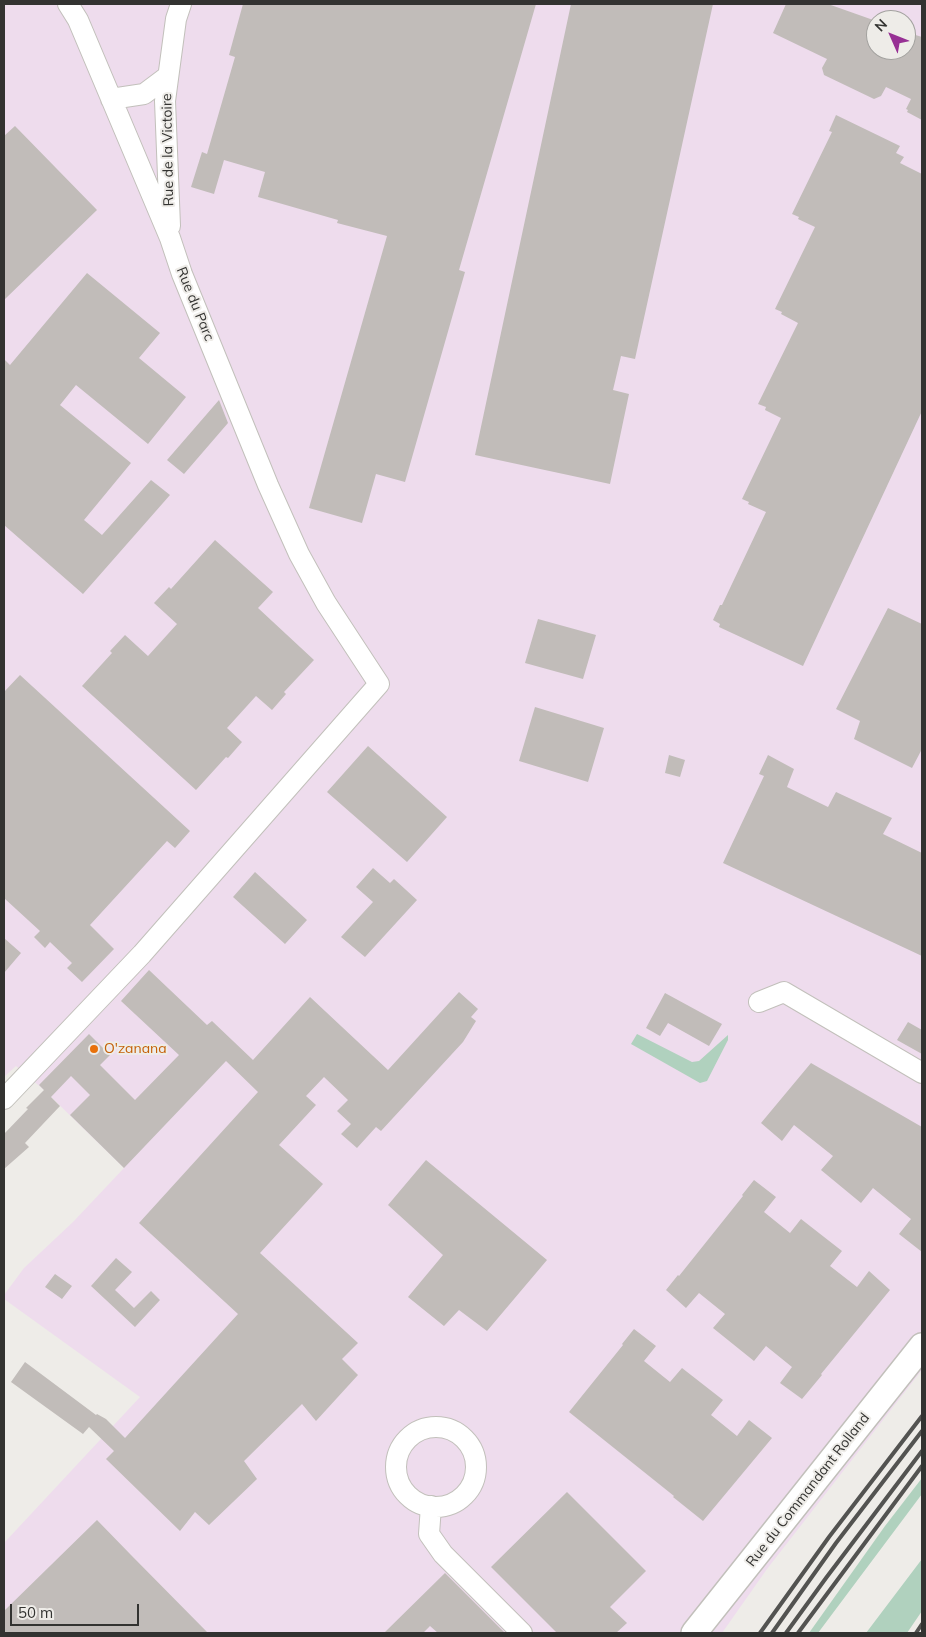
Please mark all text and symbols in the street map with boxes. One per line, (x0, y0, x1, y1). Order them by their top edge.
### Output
north arrow (866, 10, 916, 60)
text: N (871, 15, 891, 35)
street label: Rue de la Victoire (159, 93, 177, 207)
street label: Rue du Parc (173, 265, 217, 343)
place label: O'zanana (104, 1041, 167, 1057)
marker: O'zanana (88, 1043, 100, 1055)
street label: Rue du Commandant Rolland (743, 1410, 873, 1570)
scale bar (12, 1594, 141, 1626)
text: 50 m (18, 1603, 53, 1622)

